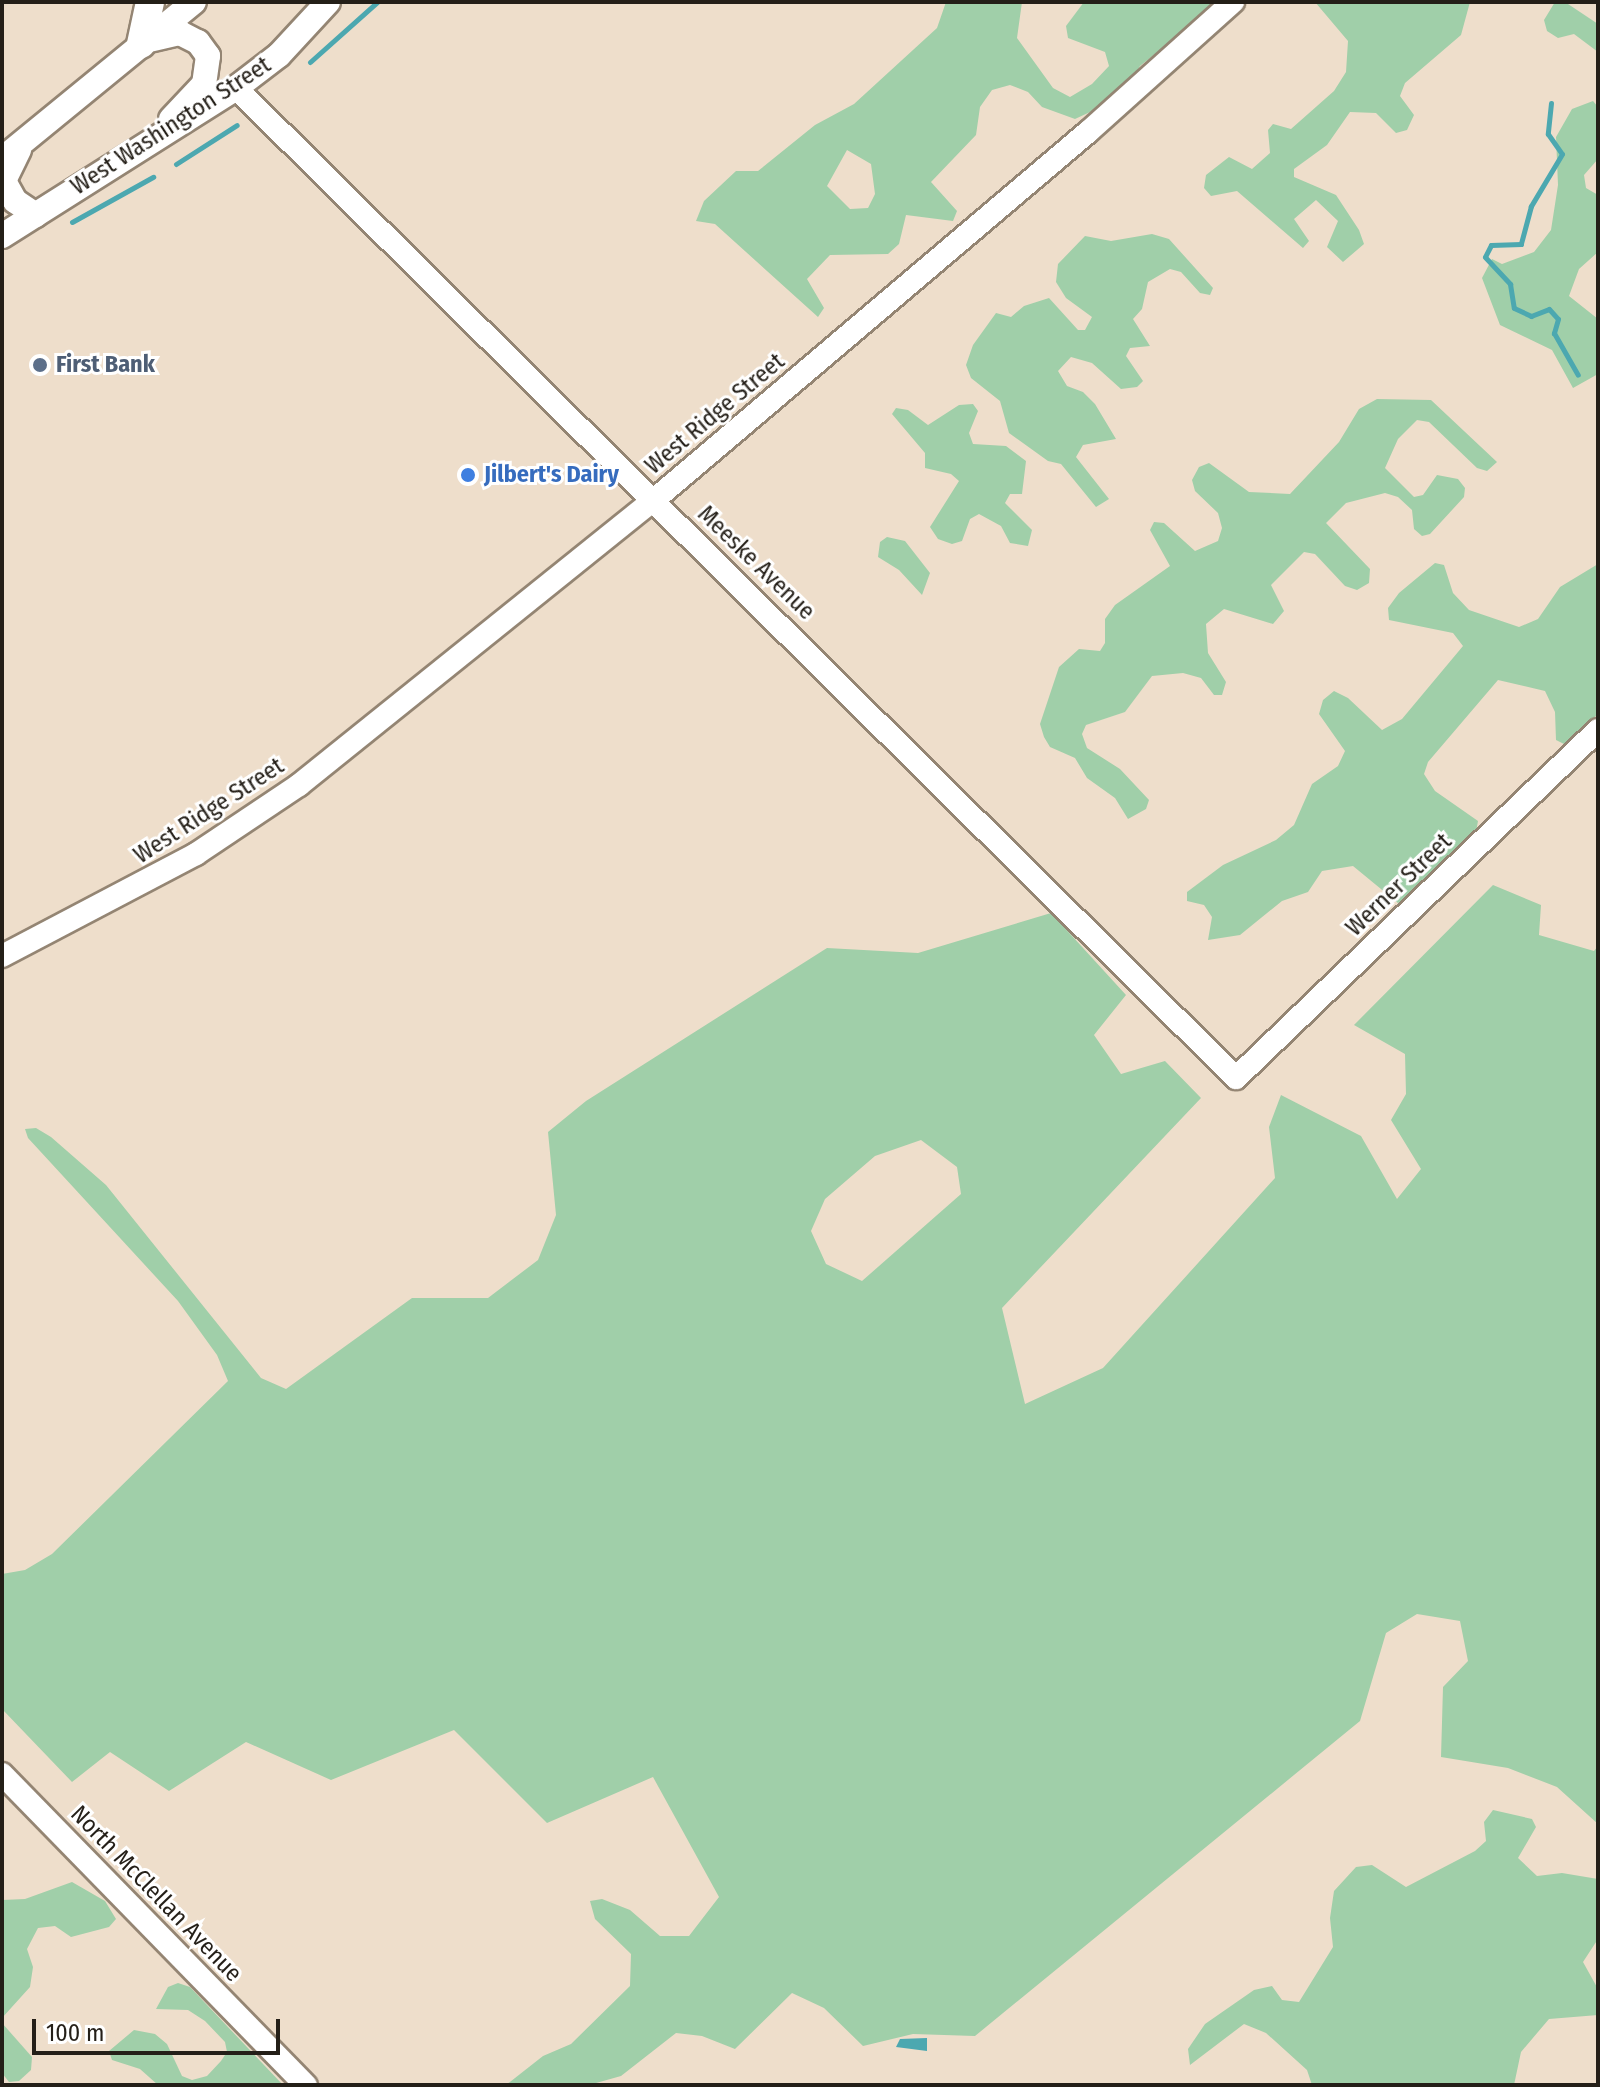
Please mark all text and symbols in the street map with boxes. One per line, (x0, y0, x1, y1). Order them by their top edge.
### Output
street label: West Washington Street (66, 51, 276, 201)
street label: West Ridge Street (640, 347, 790, 481)
place label: First Bank (56, 351, 155, 379)
marker: First Bank (31, 356, 49, 374)
place label: Jilbert's Dairy (484, 461, 619, 489)
marker: Jilbert's Dairy (459, 466, 477, 484)
street label: Meeske Avenue (691, 500, 821, 626)
street label: West Ridge Street (129, 752, 289, 870)
street label: Werner Street (1340, 828, 1458, 942)
street label: North McClellan Avenue (64, 1800, 248, 1988)
scale bar (36, 2003, 284, 2053)
text: 100 m (46, 2019, 104, 2047)

